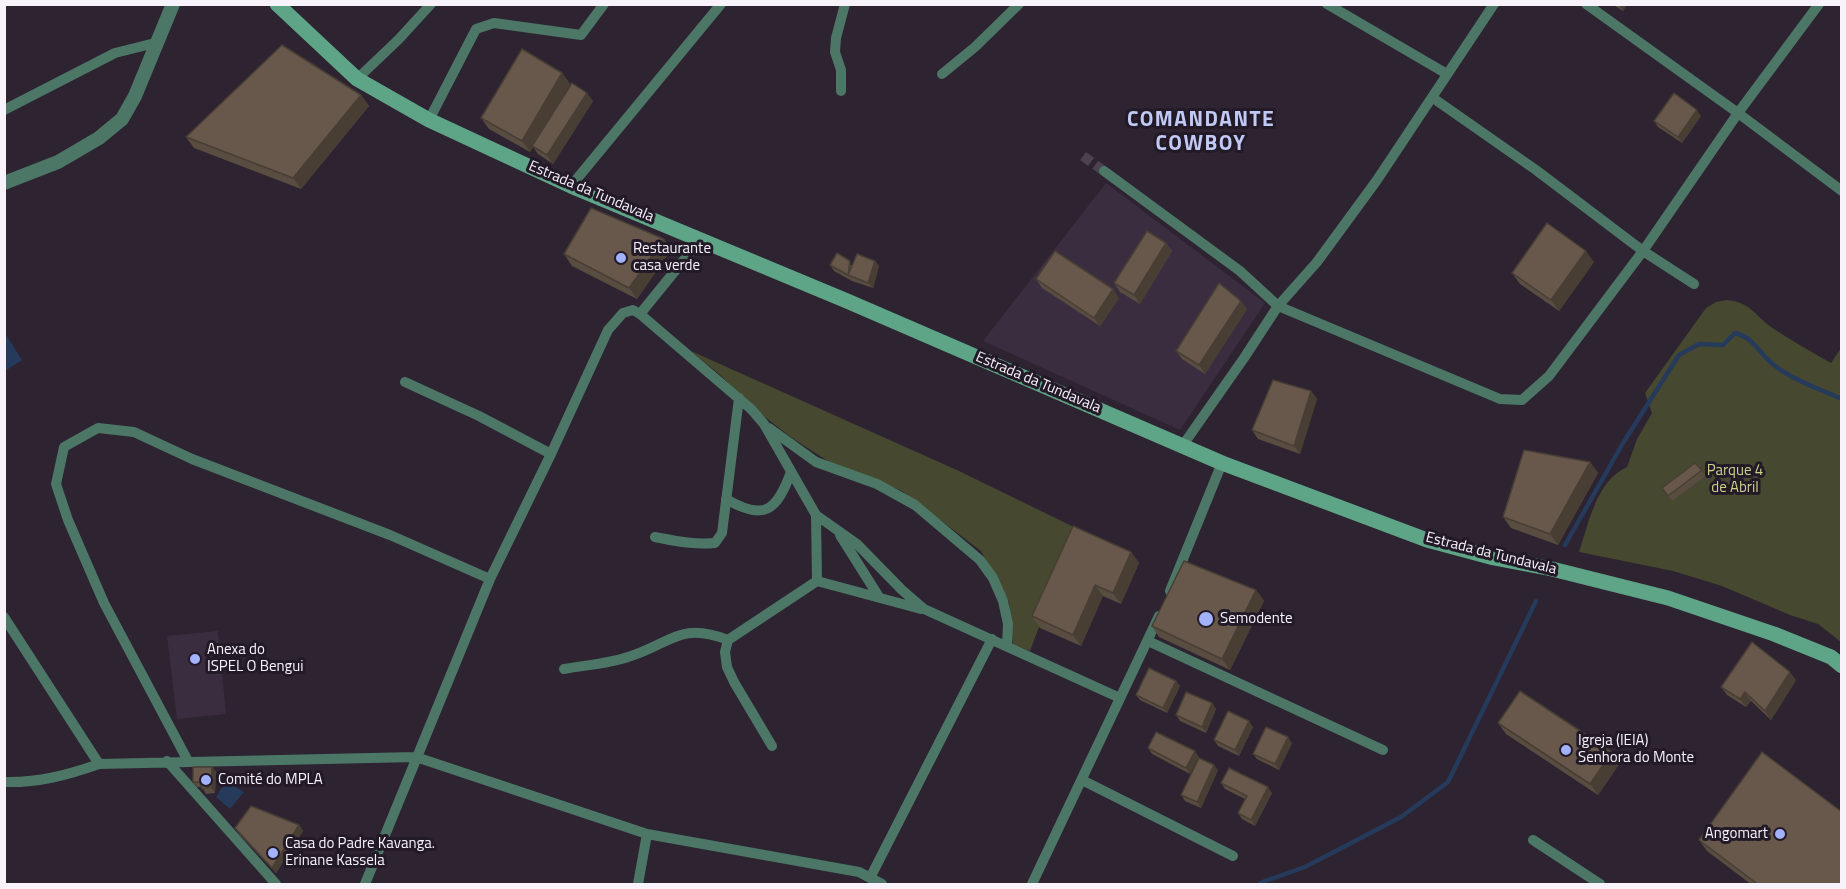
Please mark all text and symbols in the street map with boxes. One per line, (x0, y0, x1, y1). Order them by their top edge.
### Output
district label: COMANDANTE COWBOY (1127, 108, 1275, 158)
street label: Estrada da Tundavala (526, 157, 656, 227)
place label: Restaurante casa verde (633, 240, 711, 275)
marker: Restaurante casa verde (614, 251, 628, 265)
street label: Estrada da Tundavala (973, 348, 1103, 418)
park label: Parque 4 de Abril (1707, 462, 1763, 497)
street label: Estrada da Tundavala (1424, 529, 1558, 579)
marker: Semodente (1197, 610, 1215, 628)
place label: Semodente (1220, 610, 1293, 628)
place label: Anexa do ISPEL O Bengui (207, 641, 304, 676)
marker: Anexa do ISPEL O Bengui (188, 652, 202, 666)
place label: Igreja (IEIA) Senhora do Monte (1578, 732, 1694, 767)
marker: Igreja (IEIA) Senhora do Monte (1559, 743, 1573, 757)
place label: Comité do MPLA (218, 771, 323, 789)
marker: Comité do MPLA (199, 773, 213, 787)
place label: Angomart (1705, 825, 1768, 843)
marker: Angomart (1773, 827, 1787, 841)
place label: Casa do Padre Kavanga. Erinane Kassela (285, 835, 435, 870)
marker: Casa do Padre Kavanga. Erinane Kassela (266, 846, 280, 860)

